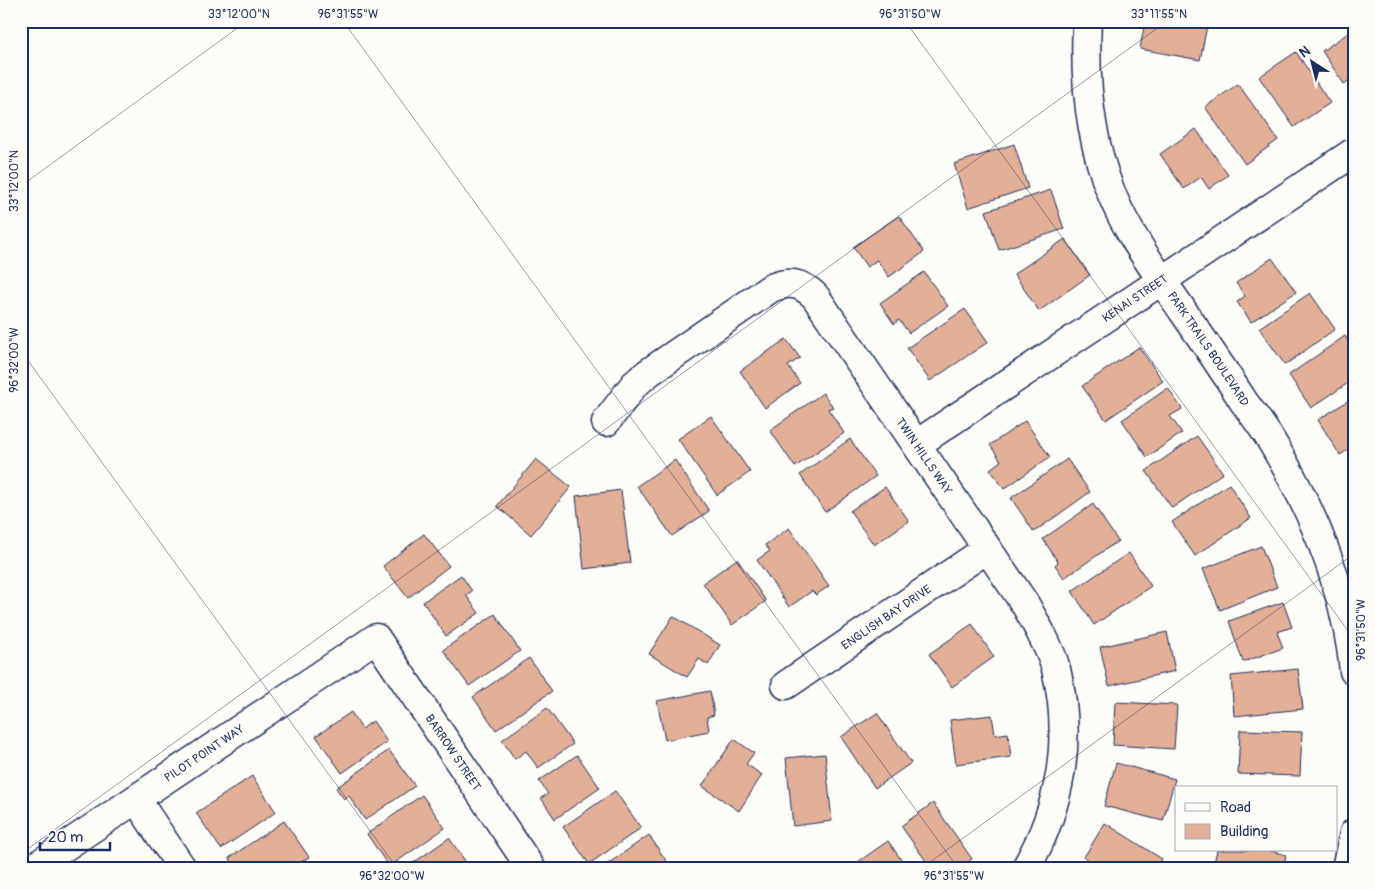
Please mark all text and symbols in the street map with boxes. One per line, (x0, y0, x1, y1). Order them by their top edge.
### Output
text: 33°12'00"N (208, 7, 270, 22)
text: 96°31'55"W (318, 7, 378, 22)
text: 96°31'50"W (879, 7, 941, 22)
text: 33°11'55"N (1131, 7, 1187, 22)
north arrow (1288, 38, 1338, 88)
text: N (1296, 42, 1313, 62)
text: 33°12'00"N (7, 150, 22, 212)
street label: KENAI STREET (1099, 271, 1171, 326)
street label: PARK TRAILS BOULEVARD (1164, 289, 1252, 409)
text: 96°32'00"W (7, 327, 22, 393)
street label: TWIN HILLS WAY (893, 415, 955, 497)
street label: ENGLISH BAY DRIVE (838, 581, 934, 653)
text: 96°31'50"W (1354, 599, 1369, 661)
street label: BARROW STREET (422, 711, 484, 794)
street label: PILOT POINT WAY (161, 721, 247, 785)
legend (1175, 786, 1338, 852)
text: Road (1220, 798, 1251, 817)
scale bar (40, 819, 110, 851)
text: Building (1220, 822, 1268, 841)
text: 20 m (48, 828, 83, 847)
text: 96°32'00"W (359, 869, 425, 884)
text: 96°31'55"W (924, 869, 984, 884)

